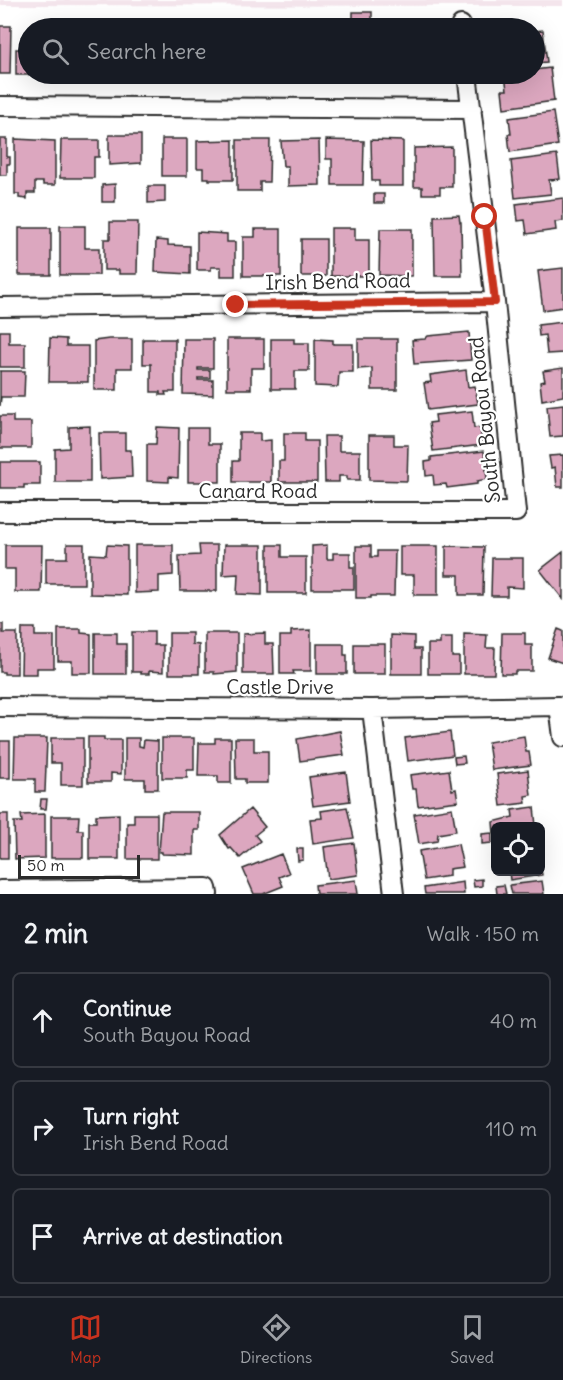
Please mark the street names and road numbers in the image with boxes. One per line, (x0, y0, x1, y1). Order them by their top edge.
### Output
street label: Irish Bend Road (265, 267, 411, 295)
street label: South Bayou Road (463, 335, 505, 505)
street label: Canard Road (199, 478, 318, 503)
street label: Castle Drive (226, 674, 334, 699)

